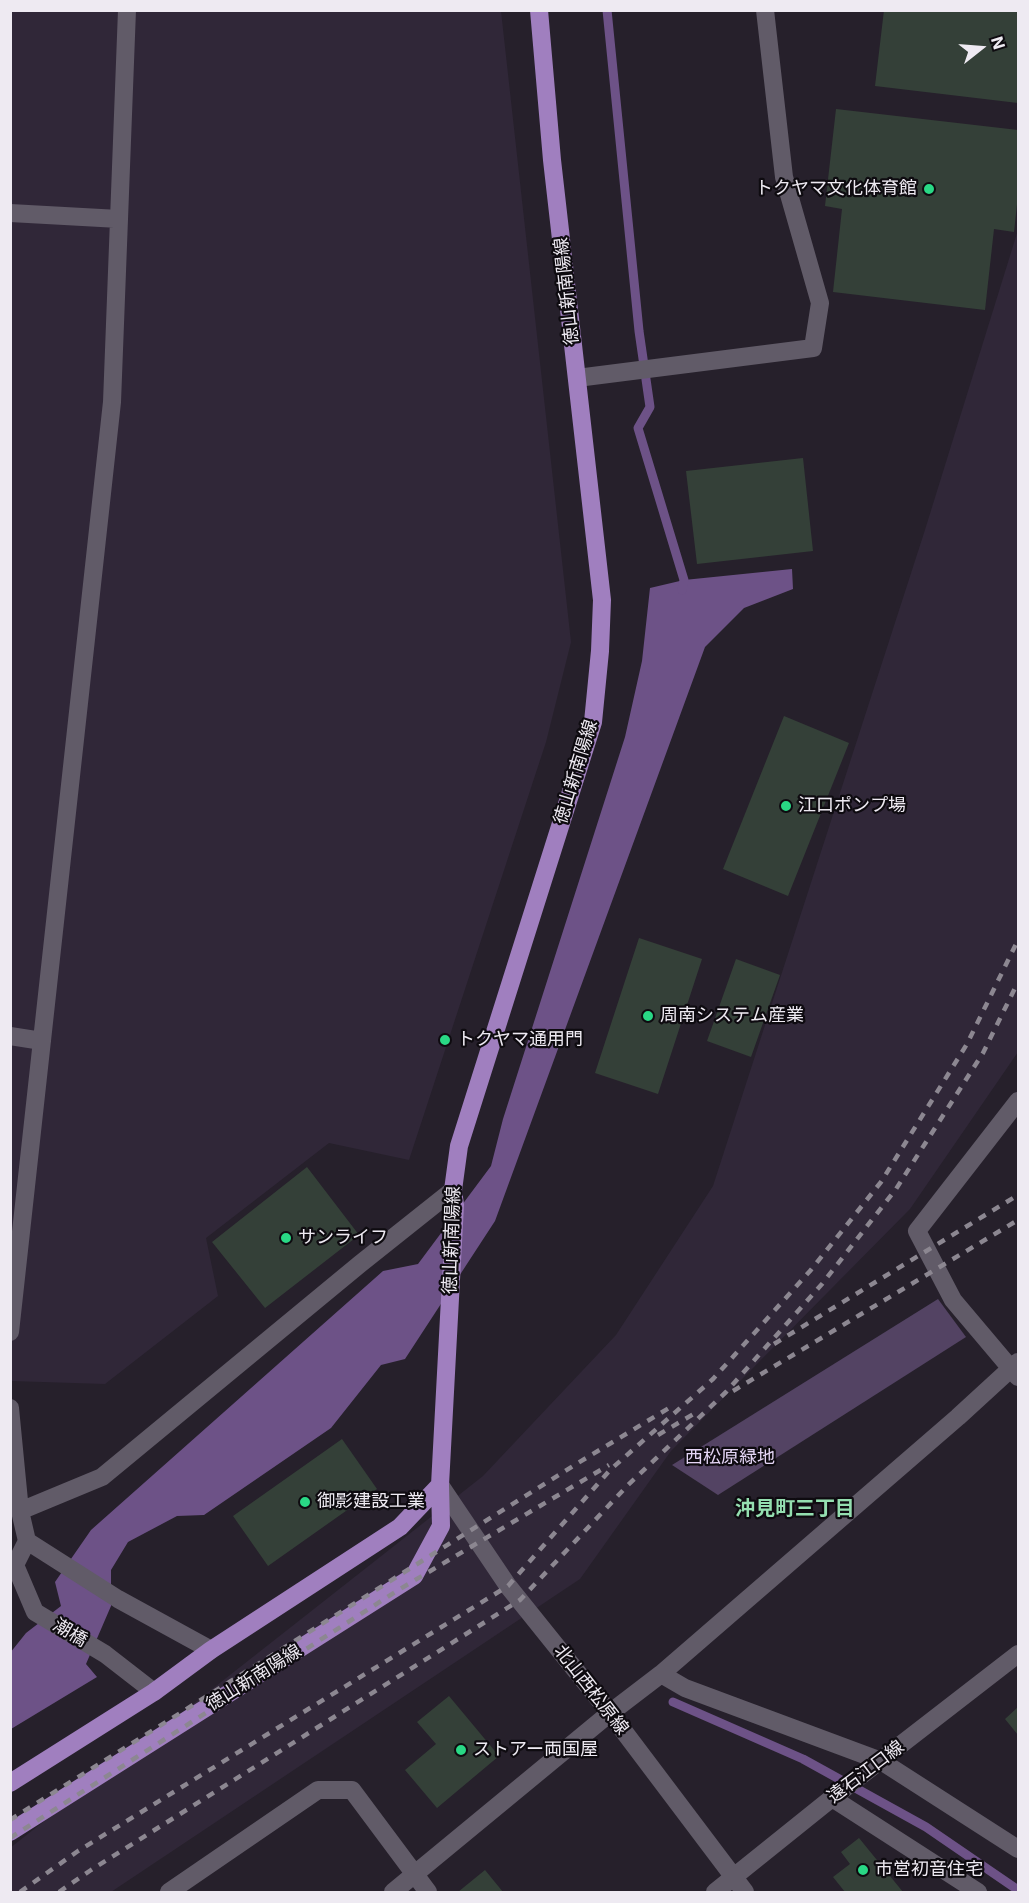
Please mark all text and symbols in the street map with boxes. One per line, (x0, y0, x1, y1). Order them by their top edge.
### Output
north arrow (951, 18, 1011, 78)
text: N (987, 34, 1010, 51)
place label: トクヤマ文化体育館 (755, 178, 917, 200)
marker: トクヤマ文化体育館 (922, 182, 936, 196)
street label: 徳山新南陽線 (551, 236, 583, 346)
street label: 徳山新南陽線 (550, 717, 602, 827)
place label: 江口ポンプ場 (798, 795, 906, 817)
marker: 江口ポンプ場 (779, 799, 793, 813)
place label: 周南システム産業 (660, 1005, 804, 1027)
marker: 周南システム産業 (641, 1009, 655, 1023)
place label: トクヤマ通用門 (457, 1029, 583, 1051)
marker: トクヤマ通用門 (438, 1033, 452, 1047)
street label: 徳山新南陽線 (439, 1186, 465, 1294)
place label: サンライフ (298, 1227, 388, 1249)
marker: サンライフ (279, 1231, 293, 1245)
park label: 西松原緑地 (685, 1447, 775, 1469)
place label: 御影建設工業 (317, 1491, 425, 1513)
marker: 御影建設工業 (298, 1495, 312, 1509)
district label: 沖見町三丁目 (735, 1497, 855, 1521)
street label: 潮橋 (49, 1614, 91, 1652)
street label: 徳山新南陽線 (202, 1640, 306, 1716)
street label: 北山西松原線 (549, 1641, 633, 1739)
street label: 遠石江口線 (824, 1736, 908, 1808)
place label: ストアー両国屋 (473, 1739, 598, 1761)
marker: ストアー両国屋 (454, 1743, 468, 1757)
place label: 市営初音住宅 (875, 1859, 983, 1881)
marker: 市営初音住宅 (856, 1863, 870, 1877)

